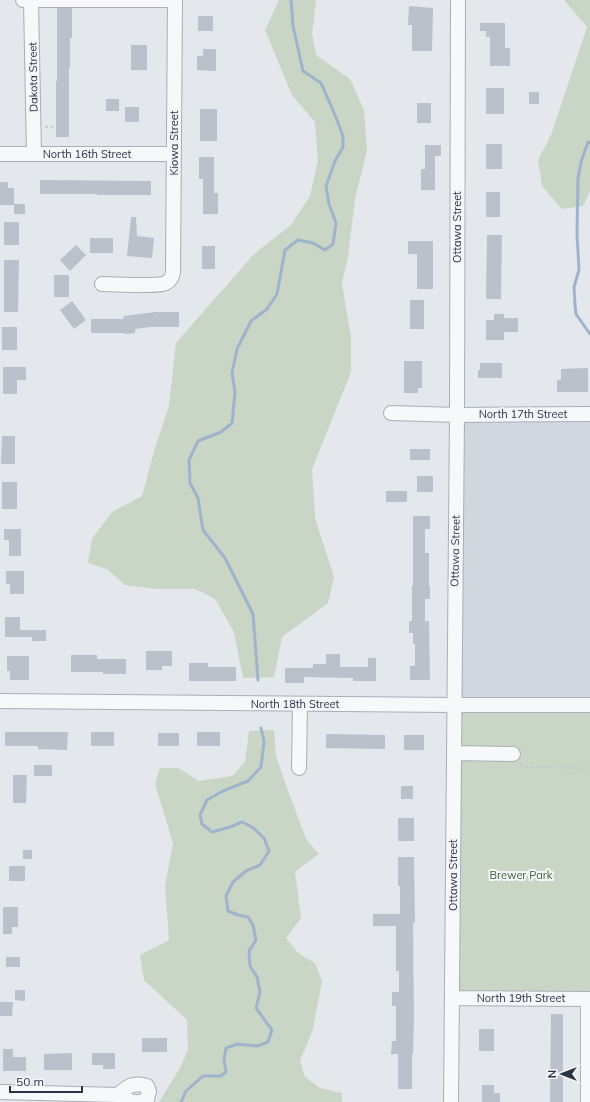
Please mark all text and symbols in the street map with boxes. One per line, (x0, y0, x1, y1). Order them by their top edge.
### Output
street label: Dakota Street (25, 42, 41, 112)
street label: Kiowa Street (167, 110, 181, 176)
street label: North 16th Street (43, 147, 132, 161)
street label: Ottawa Street (450, 191, 464, 263)
street label: North 17th Street (479, 407, 568, 421)
street label: Ottawa Street (447, 515, 463, 587)
street label: North 18th Street (251, 697, 340, 711)
street label: Ottawa Street (446, 839, 460, 911)
park label: Brewer Park (490, 868, 553, 882)
street label: North 19th Street (477, 991, 566, 1005)
north arrow (542, 1054, 582, 1094)
scale bar (10, 1068, 82, 1094)
text: N (545, 1070, 559, 1078)
text: 50 m (16, 1074, 44, 1089)

